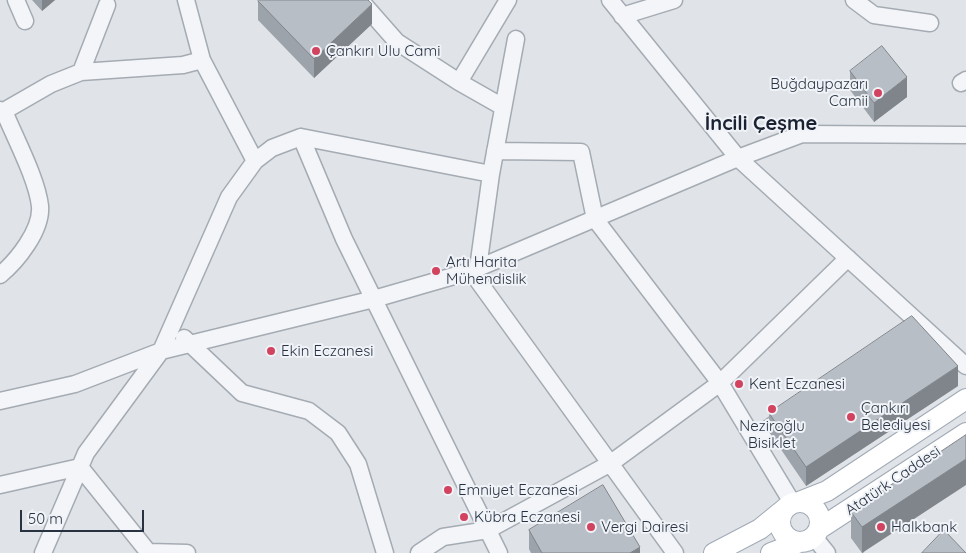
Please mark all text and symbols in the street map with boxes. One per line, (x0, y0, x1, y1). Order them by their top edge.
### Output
place label: Çankırı Ulu Cami (326, 42, 440, 60)
marker: Çankırı Ulu Cami (310, 45, 322, 57)
place label: Buğdaypazarı Camii (770, 75, 868, 110)
marker: Buğdaypazarı Camii (872, 87, 884, 99)
district label: İncili Çeşme (705, 112, 817, 136)
place label: Artı Harita Mühendislik (446, 253, 527, 288)
marker: Artı Harita Mühendislik (430, 265, 442, 277)
place label: Ekin Eczanesi (281, 342, 373, 360)
marker: Ekin Eczanesi (265, 345, 277, 357)
place label: Kent Eczanesi (749, 375, 845, 393)
marker: Kent Eczanesi (733, 378, 745, 390)
place label: Çankırı Belediyesi (861, 399, 930, 434)
marker: Neziroğlu Bisiklet (766, 403, 778, 415)
marker: Çankırı Belediyesi (845, 411, 857, 423)
place label: Neziroğlu Bisiklet (739, 417, 805, 452)
street label: Atatürk Caddesi (842, 442, 944, 520)
place label: Emniyet Eczanesi (458, 481, 578, 499)
marker: Emniyet Eczanesi (442, 484, 454, 496)
scale bar (22, 500, 146, 532)
place label: Kübra Eczanesi (474, 508, 580, 526)
text: 50 m (28, 509, 63, 528)
marker: Kübra Eczanesi (458, 511, 470, 523)
place label: Vergi Dairesi (601, 518, 689, 536)
place label: Halkbank (891, 518, 957, 536)
marker: Vergi Dairesi (585, 521, 597, 533)
marker: Halkbank (875, 521, 887, 533)

